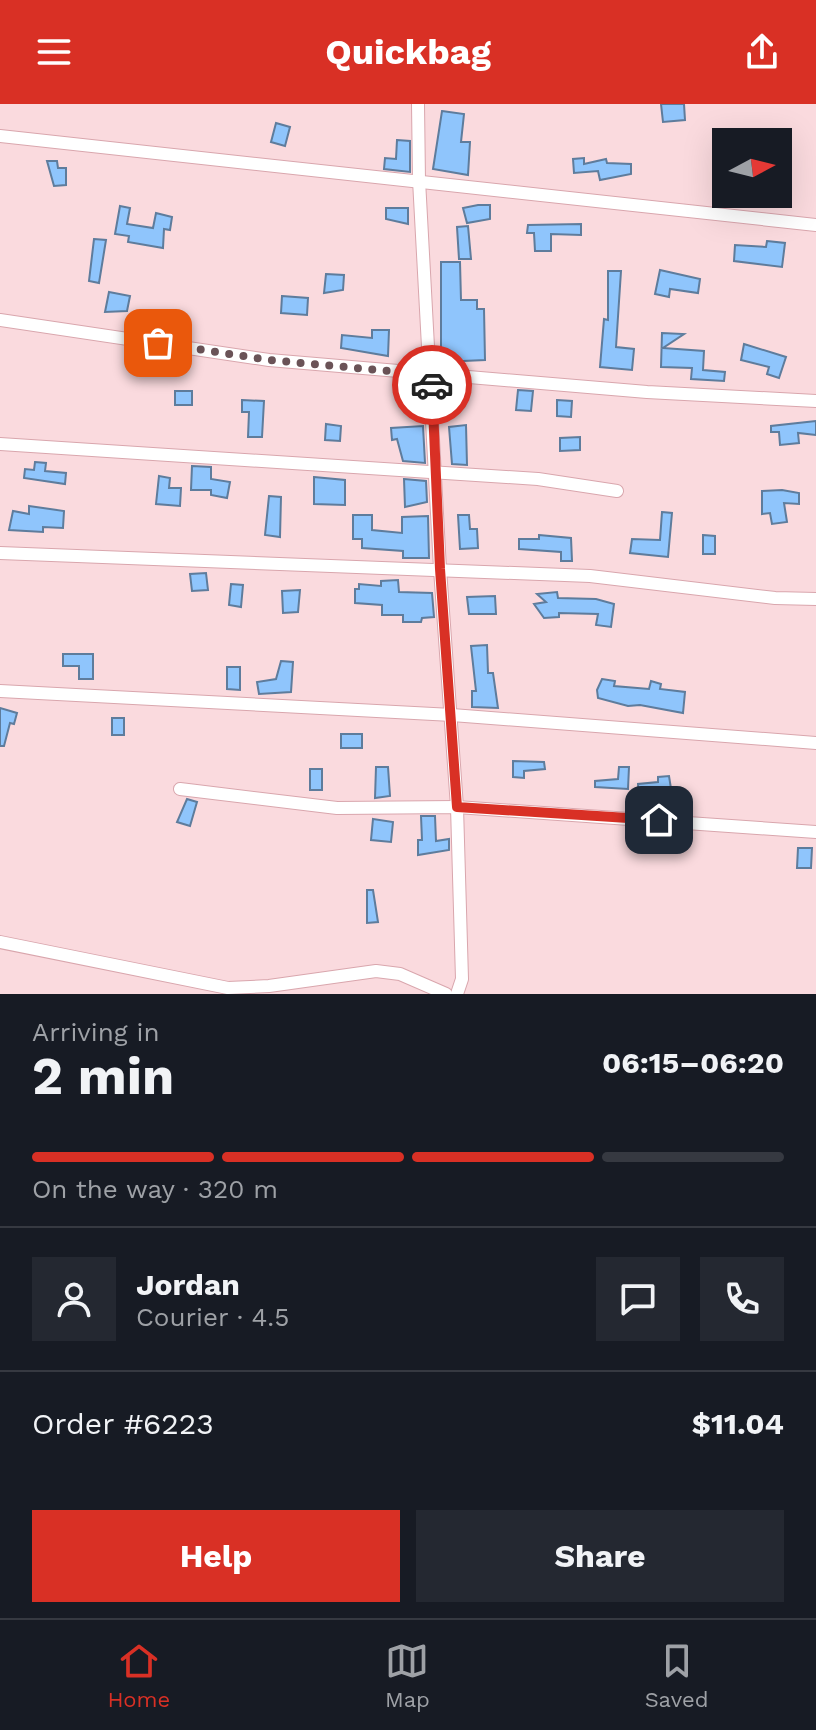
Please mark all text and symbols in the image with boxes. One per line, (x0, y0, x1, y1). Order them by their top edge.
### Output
icon: menu (32, 30, 76, 74)
icon: share (740, 30, 784, 74)
text: Quickbag (325, 31, 491, 73)
north arrow (712, 128, 792, 208)
map controls (712, 128, 792, 208)
pin (124, 309, 192, 377)
icon: bag (136, 321, 180, 365)
courier (392, 345, 472, 425)
icon: car (410, 363, 454, 407)
pin (625, 786, 693, 854)
icon: home (637, 798, 681, 842)
text: Arriving in (32, 1017, 160, 1047)
text: 06:15–06:20 (602, 1045, 784, 1080)
text: 2 min (32, 1046, 174, 1107)
text: On the way · 320 m (32, 1174, 278, 1204)
button: person (32, 1257, 116, 1341)
button: chat (596, 1257, 680, 1341)
button: phone (700, 1257, 784, 1341)
text: Jordan (136, 1267, 240, 1302)
text: Courier · 4.5 (136, 1302, 289, 1332)
text: Order #6223 (32, 1406, 214, 1441)
text: $11.04 (692, 1406, 784, 1441)
button: Help (32, 1510, 400, 1602)
button: Share (416, 1510, 784, 1602)
tab: Home (107, 1639, 170, 1712)
tab: Map (385, 1639, 430, 1712)
tab: Saved (645, 1639, 709, 1712)

